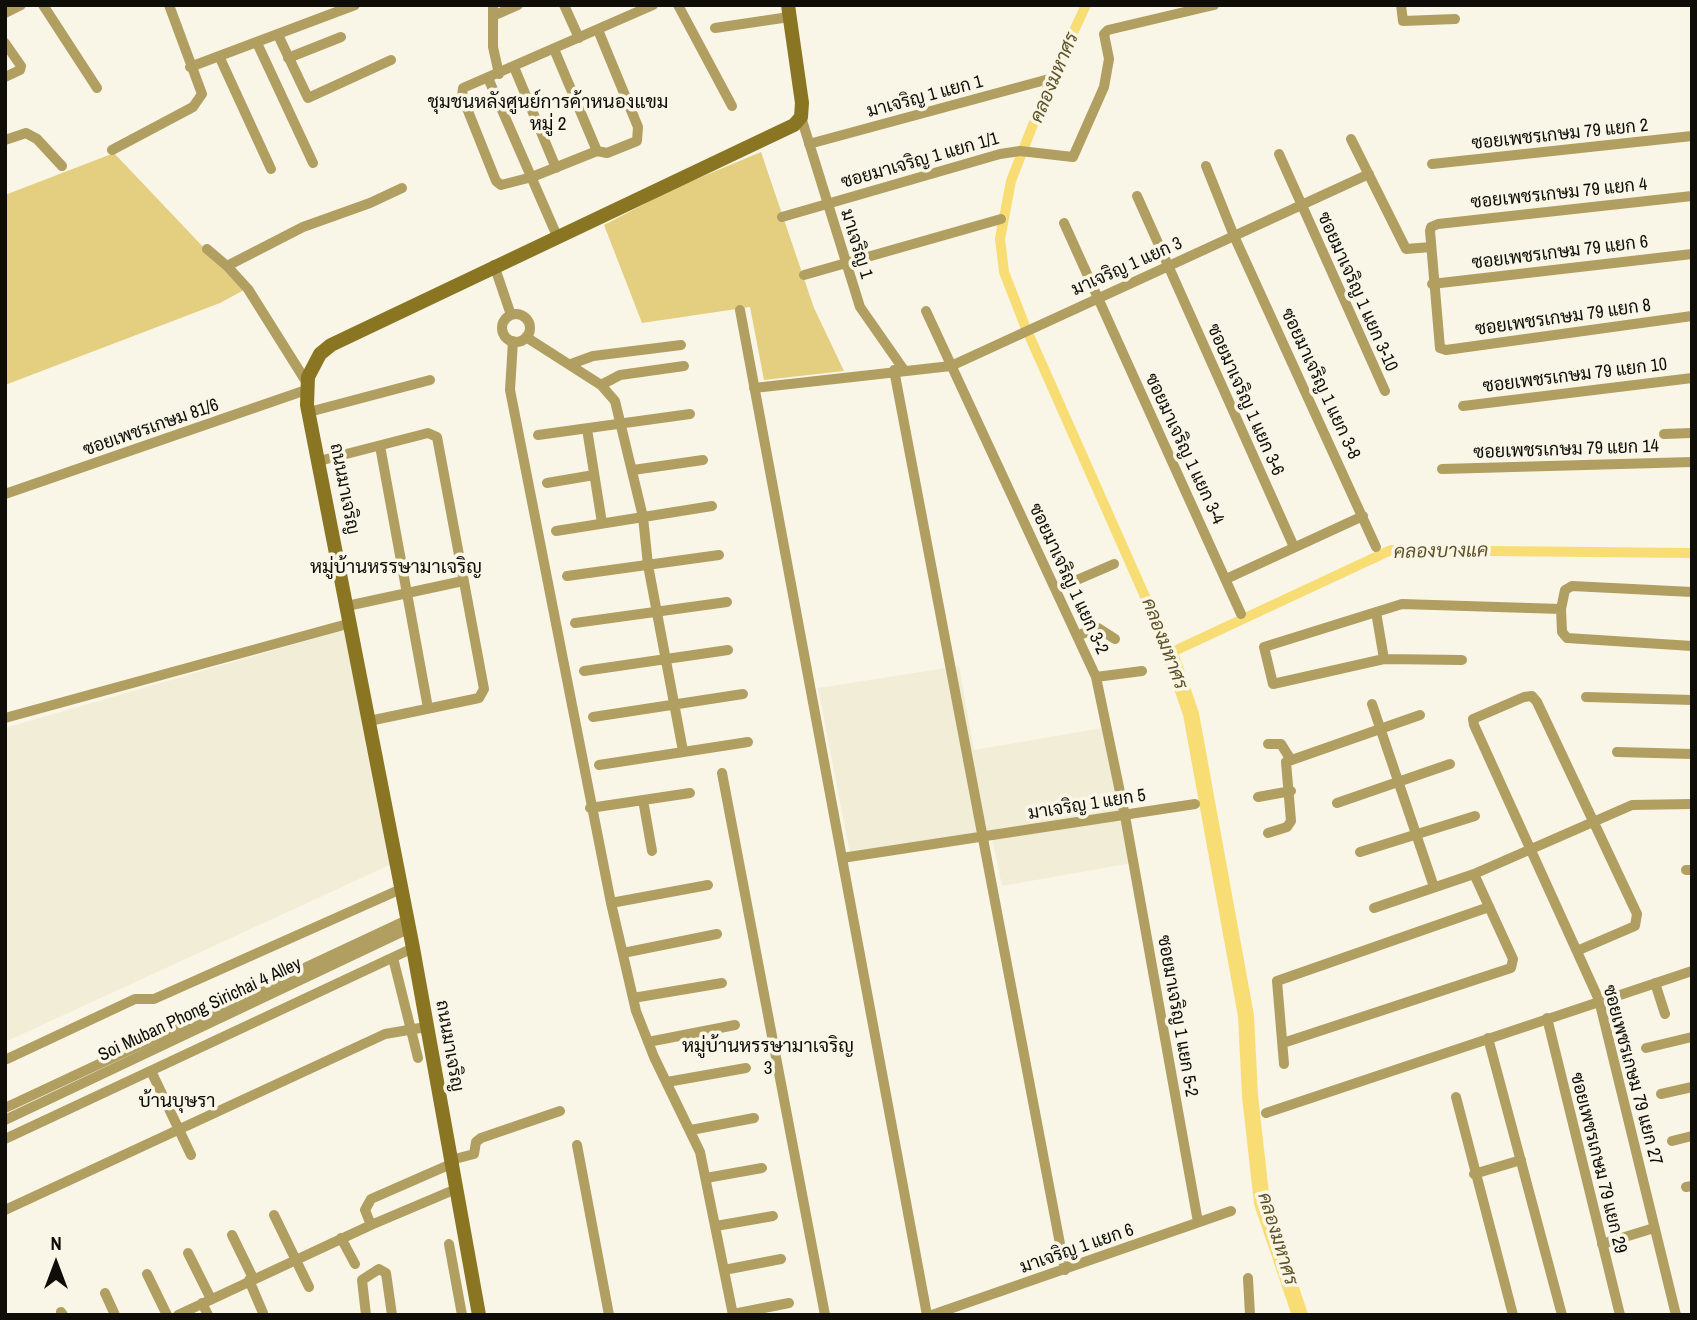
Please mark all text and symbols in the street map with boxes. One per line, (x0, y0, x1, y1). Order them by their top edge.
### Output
water label: คลองมหาศร (1026, 29, 1084, 127)
street label: มาเจริญ 1 แยก 1 (865, 71, 985, 123)
district label: ชุมชนหลังศูนย์การค้าหนองแขม หมู่ 2 (428, 92, 668, 136)
street label: ซอยเพชรเกษม 79 แยก 2 (1471, 115, 1649, 155)
street label: ซอยมาเจริญ 1 แยก 1/1 (839, 128, 1001, 194)
street label: ซอยเพชรเกษม 79 แยก 4 (1470, 174, 1648, 214)
street label: มาเจริญ 1 (835, 207, 877, 281)
street label: ซอยมาเจริญ 1 แยก 3-10 (1312, 209, 1402, 375)
street label: ซอยเพชรเกษม 79 แยก 6 (1471, 231, 1649, 275)
street label: มาเจริญ 1 แยก 3 (1068, 233, 1186, 301)
street label: ซอยเพชรเกษม 79 แยก 8 (1474, 295, 1652, 341)
street label: ซอยมาเจริญ 1 แยก 3-8 (1276, 305, 1364, 463)
street label: ซอยมาเจริญ 1 แยก 3-6 (1202, 321, 1288, 479)
street label: ซอยเพชรเกษม 79 แยก 10 (1482, 354, 1668, 398)
street label: ซอยมาเจริญ 1 แยก 3-4 (1140, 370, 1228, 528)
street label: ซอยเพชรเกษม 81/6 (80, 395, 222, 461)
street label: ซอยเพชรเกษม 79 แยก 14 (1473, 436, 1659, 464)
street label: ถนนมาเจริญ (325, 442, 363, 536)
street label: ซอยมาเจริญ 1 แยก 3-2 (1024, 500, 1112, 658)
water label: คลองบางแค (1393, 540, 1489, 564)
district label: หมู่บ้านหรรษามาเจริญ (310, 557, 482, 579)
water label: คลองมหาศร (1136, 595, 1192, 693)
street label: มาเจริญ 1 แยก 5 (1027, 785, 1147, 825)
street label: ซอยมาเจริญ 1 แยก 5-2 (1152, 933, 1202, 1099)
street label: Soi Muban Phong Sirichai 4 Alley (95, 953, 305, 1067)
street label: ซอยเพชรเกษม 79 แยก 27 (1598, 983, 1666, 1167)
street label: ถนนมาเจริญ (430, 999, 468, 1093)
district label: หมู่บ้านหรรษามาเจริญ 3 (682, 1036, 854, 1080)
street label: ซอยเพชรเกษม 79 แยก 29 (1565, 1070, 1631, 1256)
district label: บ้านบุษรา (138, 1091, 216, 1113)
water label: คลองมหาศร (1252, 1190, 1302, 1288)
street label: มาเจริญ 1 แยก 6 (1017, 1219, 1137, 1279)
north arrow (21, 1229, 91, 1299)
text: N (50, 1230, 62, 1256)

